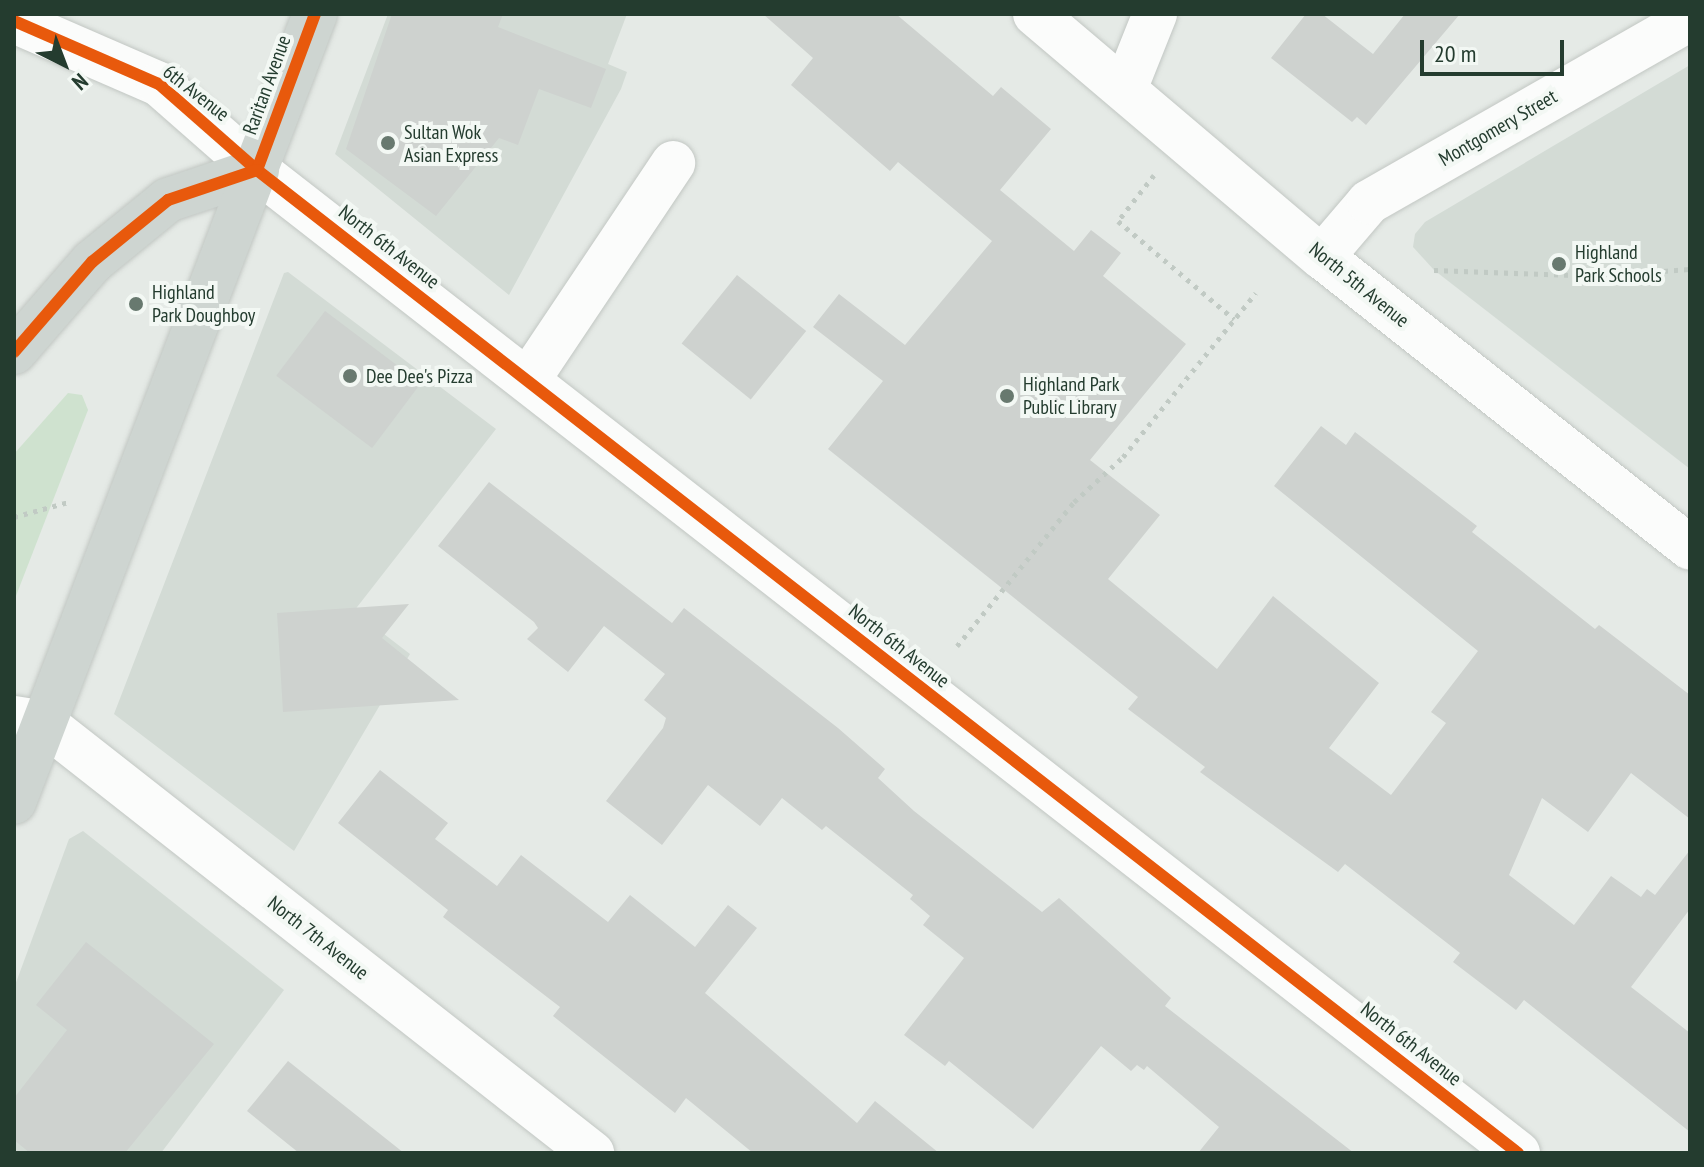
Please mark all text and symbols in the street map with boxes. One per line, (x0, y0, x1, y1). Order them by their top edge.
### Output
north arrow (24, 24, 104, 104)
scale bar (1424, 24, 1568, 74)
street label: Raritan Avenue (238, 32, 296, 138)
text: 20 m (1434, 38, 1476, 69)
street label: 6th Avenue (158, 59, 234, 127)
text: N (66, 67, 94, 96)
street label: Montgomery Street (1435, 84, 1561, 172)
place label: Sultan Wok Asian Express (404, 120, 498, 167)
marker: Sultan Wok Asian Express (379, 134, 397, 152)
street label: North 6th Avenue (334, 200, 444, 294)
street label: North 5th Avenue (1304, 237, 1414, 333)
place label: Highland Park Schools (1575, 240, 1662, 287)
marker: Highland Park Schools (1550, 255, 1568, 273)
place label: Highland Park Doughboy (152, 280, 256, 327)
marker: Highland Park Doughboy (127, 295, 145, 313)
place label: Dee Dee's Pizza (366, 364, 473, 388)
marker: Dee Dee's Pizza (341, 367, 359, 385)
place label: Highland Park Public Library (1023, 372, 1120, 419)
marker: Highland Park Public Library (998, 387, 1016, 405)
street label: North 6th Avenue (844, 599, 954, 693)
street label: North 7th Avenue (263, 891, 373, 985)
street label: North 6th Avenue (1356, 997, 1466, 1091)

